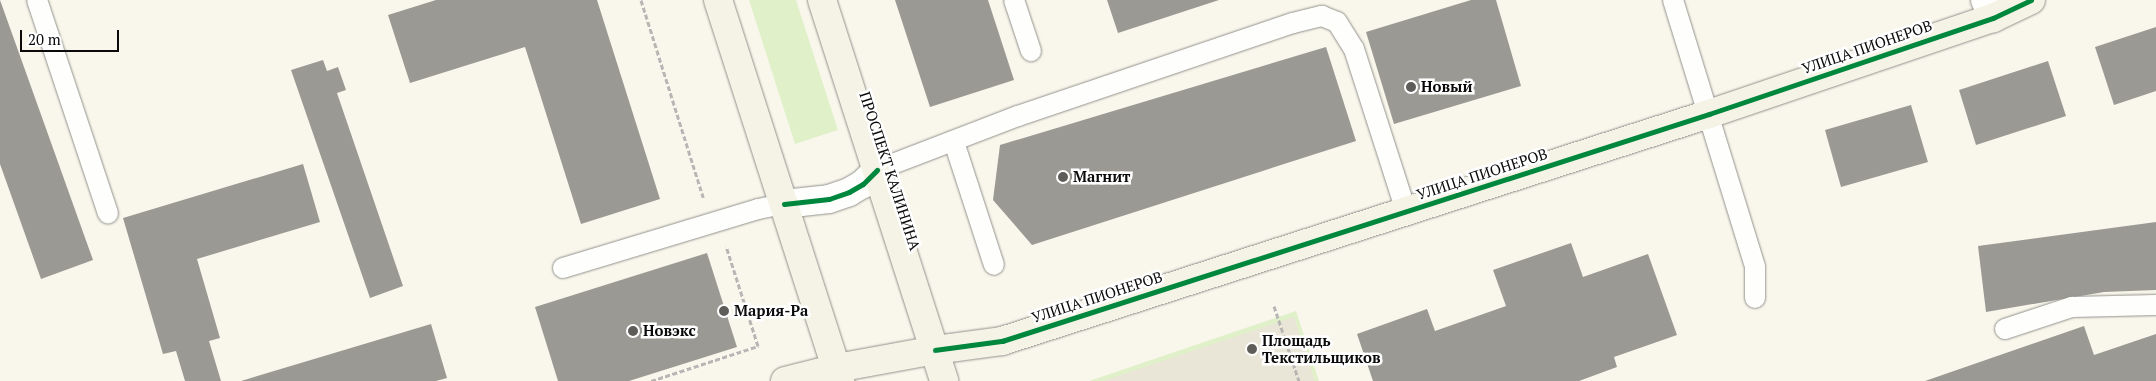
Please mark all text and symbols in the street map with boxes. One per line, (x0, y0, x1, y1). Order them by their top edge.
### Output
street label: УЛИЦА ПИОНЕРОВ (1799, 16, 1935, 78)
scale bar (22, 20, 121, 52)
text: 20 m (28, 29, 61, 49)
place label: Новый (1421, 78, 1473, 96)
marker: Новый (1405, 81, 1417, 93)
street label: ПРОСПЕКТ КАЛИНИНА (856, 89, 924, 253)
street label: УЛИЦА ПИОНЕРОВ (1414, 144, 1550, 204)
place label: Магнит (1073, 168, 1130, 186)
marker: Магнит (1057, 171, 1069, 183)
street label: УЛИЦА ПИОНЕРОВ (1029, 267, 1165, 327)
place label: Мария-Ра (734, 302, 808, 320)
marker: Мария-Ра (718, 305, 730, 317)
place label: Новэкс (643, 322, 696, 340)
marker: Новэкс (627, 325, 639, 337)
place label: Площадь Текстильщиков (1262, 331, 1381, 366)
marker: Площадь Текстильщиков (1246, 343, 1258, 355)

